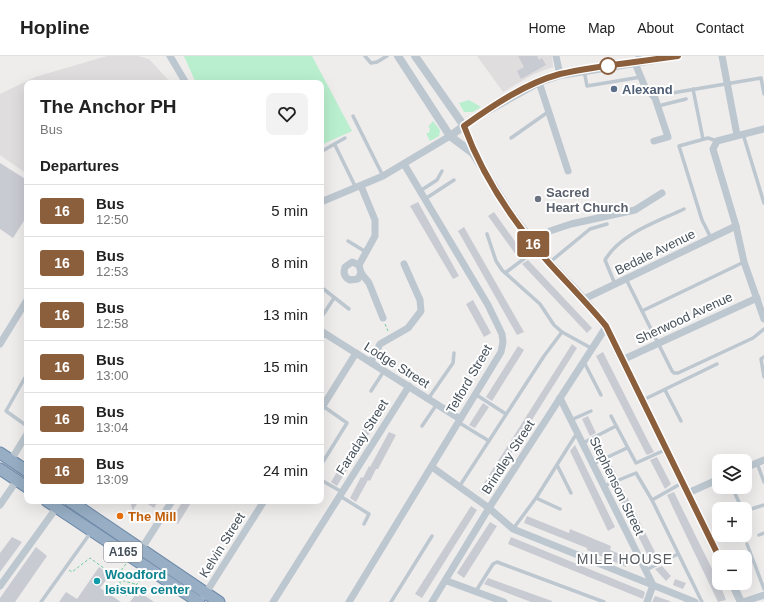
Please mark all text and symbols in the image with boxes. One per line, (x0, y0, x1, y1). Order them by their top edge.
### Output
text: Hopline (20, 17, 90, 38)
text: Home (529, 20, 566, 36)
text: Map (588, 20, 615, 36)
text: About (637, 20, 674, 36)
text: Contact (696, 20, 744, 36)
unlabelled marker (599, 57, 617, 75)
place label: Alexand (622, 82, 673, 97)
marker: Alexand (609, 84, 619, 94)
button: heart (266, 93, 308, 135)
text: The Anchor PH (40, 96, 177, 117)
text: Bus (40, 122, 62, 137)
text: Departures (40, 157, 119, 174)
place label: Sacred Heart Church (546, 185, 628, 215)
marker: Sacred Heart Church (533, 194, 543, 204)
text: Bus (96, 195, 124, 212)
text: 5 min (271, 202, 308, 219)
text: 16 (54, 203, 70, 219)
text: 12:50 (96, 212, 129, 227)
street label: Bedale Avenue (613, 226, 697, 278)
line badge: 16 (515, 231, 551, 257)
text: 16 (525, 236, 541, 252)
text: Bus (96, 247, 124, 264)
text: 8 min (271, 254, 308, 271)
text: 16 (54, 255, 70, 271)
text: 12:53 (96, 264, 129, 279)
street label: Sherwood Avenue (633, 289, 735, 347)
text: Bus (96, 299, 124, 316)
text: 13 min (263, 306, 308, 323)
text: 16 (54, 307, 70, 323)
text: 12:58 (96, 316, 129, 331)
street label: Lodge Street (361, 339, 433, 391)
street label: Telford Street (443, 341, 495, 416)
text: Bus (96, 351, 124, 368)
text: 15 min (263, 358, 308, 375)
text: 16 (54, 359, 70, 375)
text: 13:00 (96, 368, 129, 383)
street label: Faraday Street (333, 396, 391, 477)
text: Bus (96, 403, 124, 420)
text: 19 min (263, 410, 308, 427)
text: 16 (54, 411, 70, 427)
street label: Brindley Street (478, 417, 538, 497)
text: 13:04 (96, 420, 129, 435)
street label: Stephenson Street (587, 434, 648, 538)
map controls (712, 454, 752, 590)
button: layers (712, 454, 752, 494)
text: Bus (96, 455, 124, 472)
text: 24 min (263, 462, 308, 479)
text: 16 (54, 463, 70, 479)
text: 13:09 (96, 472, 129, 487)
button: + (712, 502, 752, 542)
place label: The Mill (128, 509, 176, 524)
street label: Kelvin Street (196, 509, 248, 580)
marker: The Mill (115, 511, 125, 521)
road number: A165 (104, 542, 142, 562)
button: − (712, 550, 752, 590)
district label: MILE HOUSE (577, 551, 673, 567)
place label: Woodford leisure center (105, 567, 190, 597)
marker: Woodford leisure center (92, 576, 102, 586)

